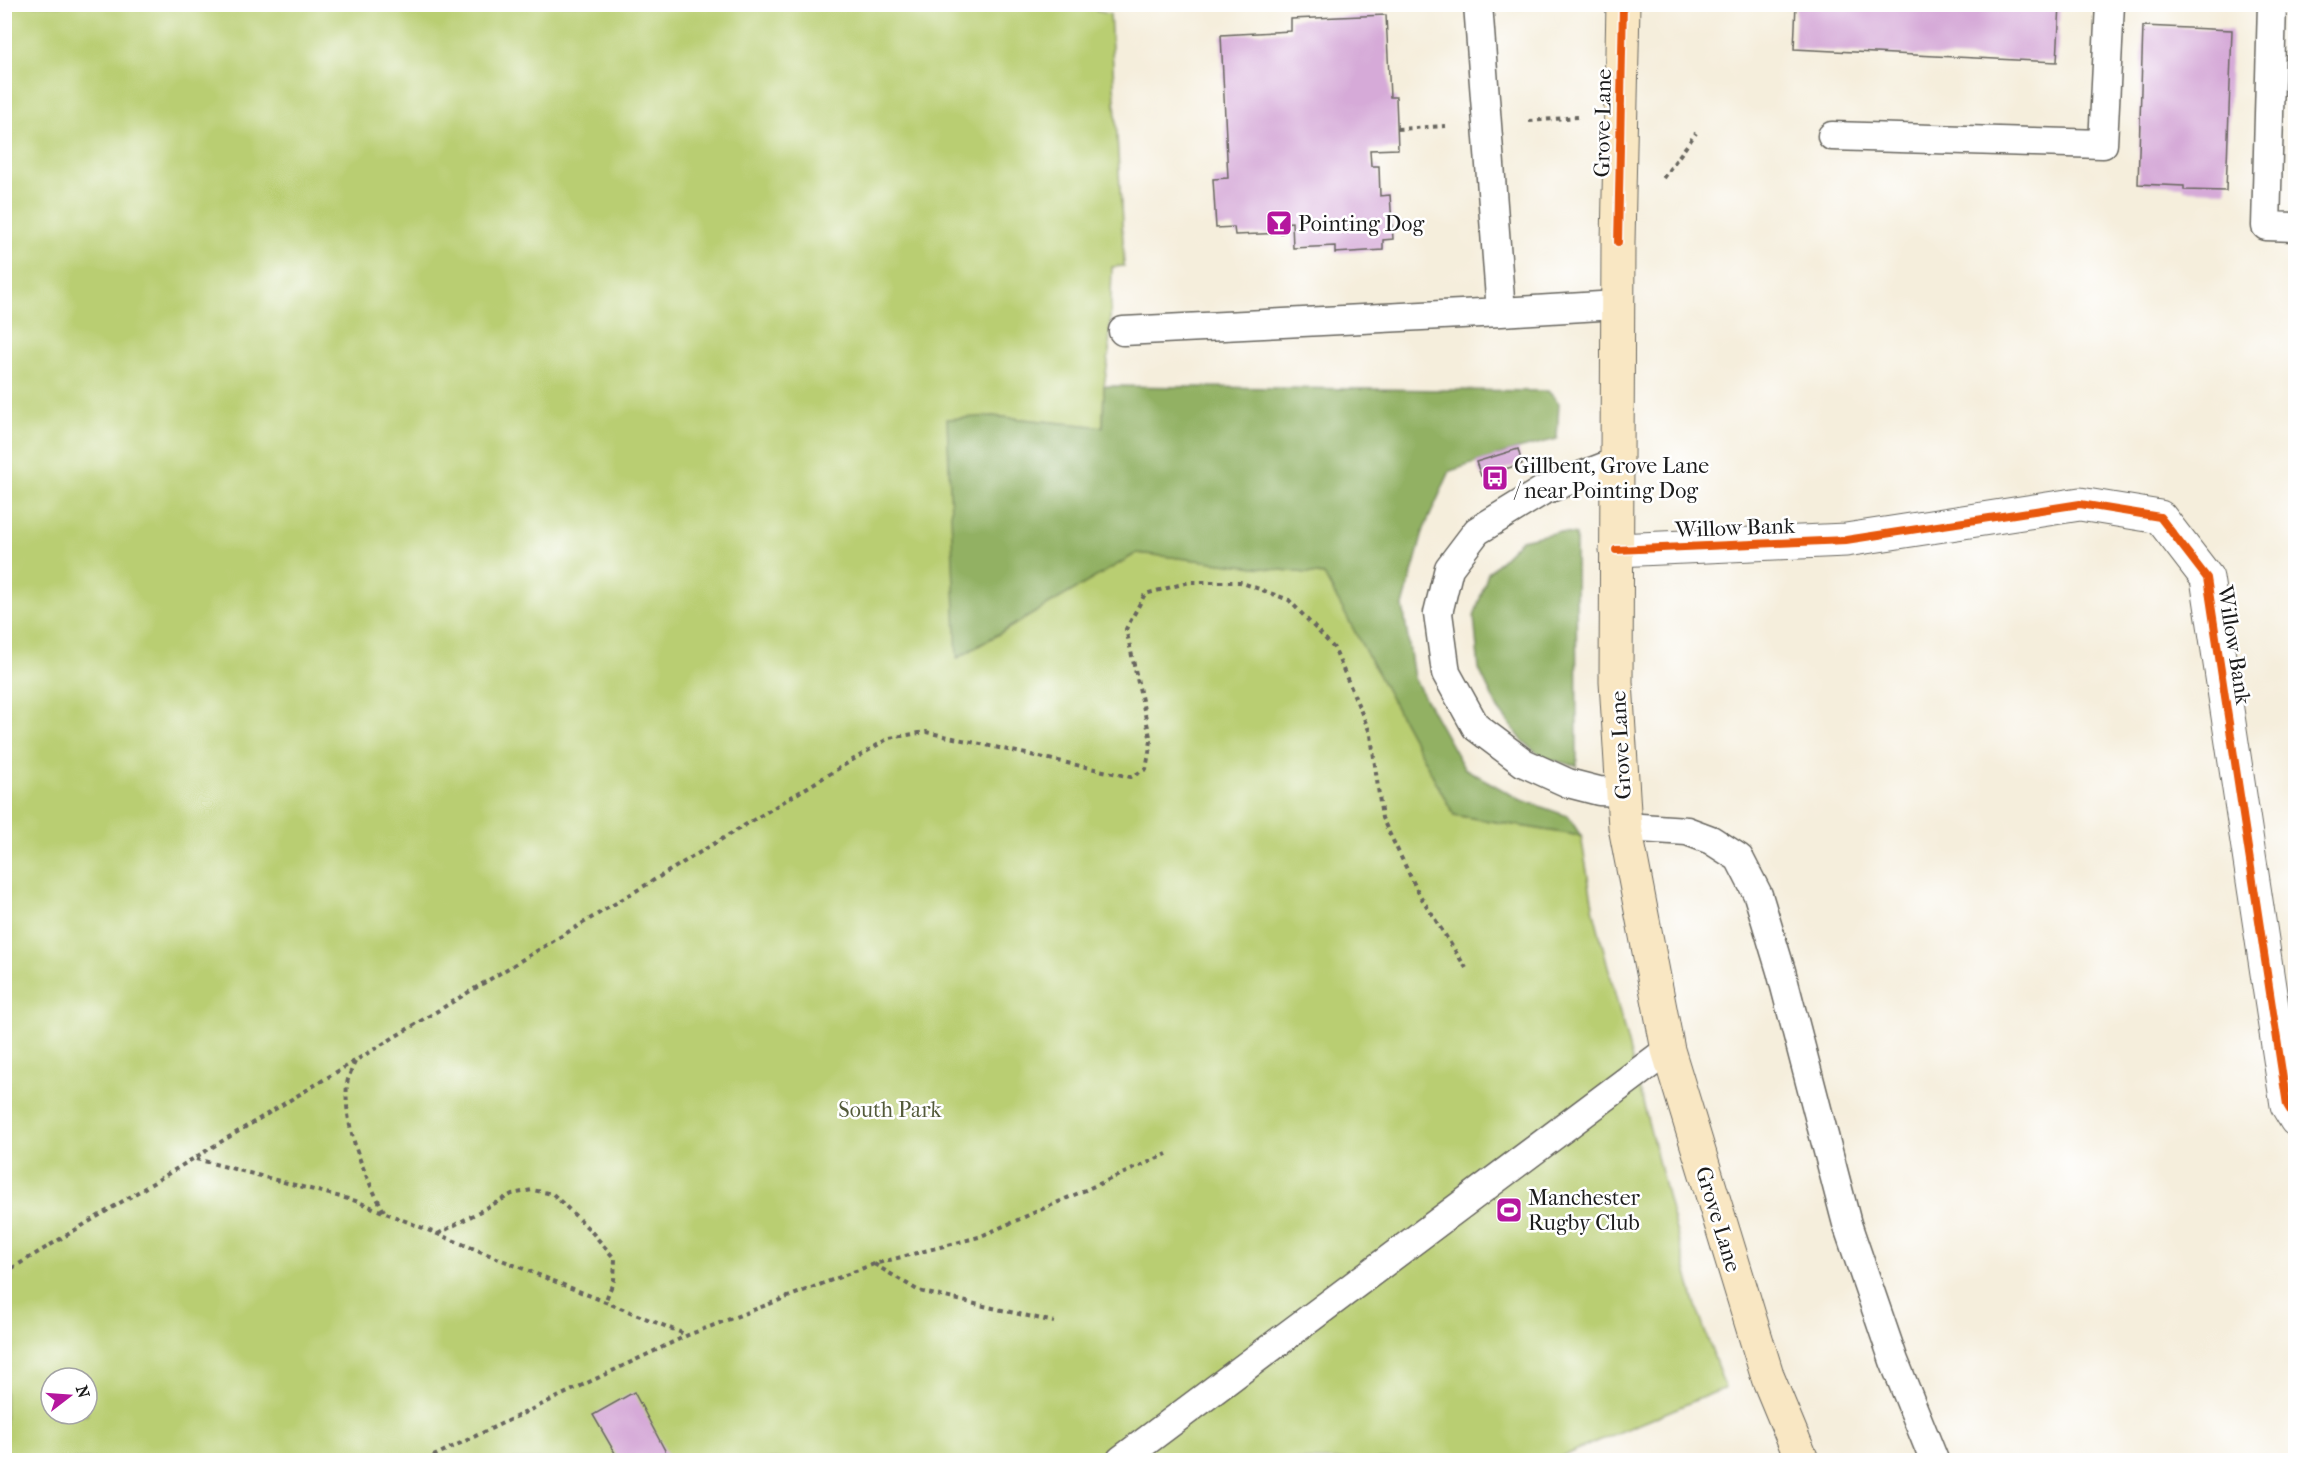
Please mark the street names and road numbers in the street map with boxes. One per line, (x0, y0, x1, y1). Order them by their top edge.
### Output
street label: Grove Lane (1589, 68, 1617, 178)
street label: Willow Bank (1673, 513, 1796, 543)
street label: Willow Bank (2212, 583, 2256, 707)
street label: Grove Lane (1605, 690, 1637, 800)
street label: Grove Lane (1690, 1163, 1746, 1275)

